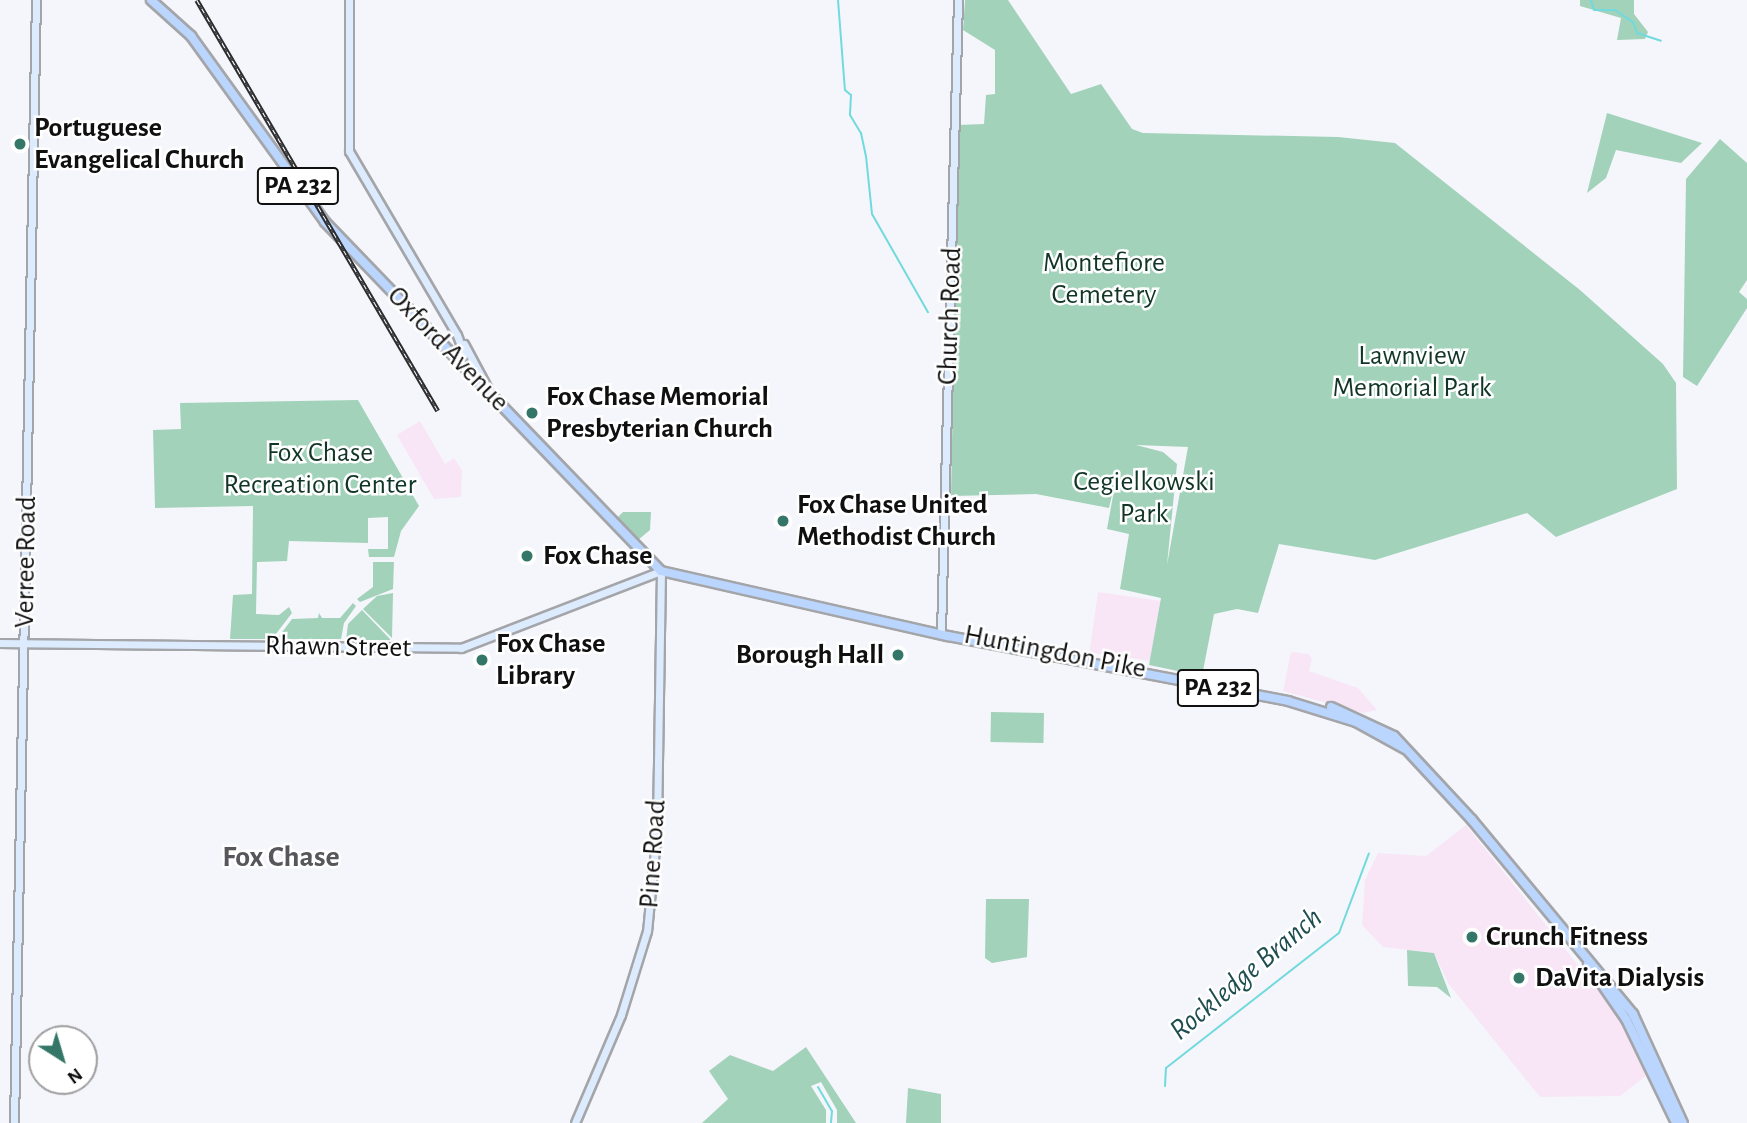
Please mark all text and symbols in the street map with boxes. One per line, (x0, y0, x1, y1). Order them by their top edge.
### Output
place label: Portuguese Evangelical Church (34, 111, 244, 177)
marker: Portuguese Evangelical Church (12, 136, 28, 152)
road number: PA 232 (256, 164, 340, 209)
park label: Montefiore Cemetery (1043, 246, 1165, 312)
street label: Church Road (931, 247, 969, 385)
street label: Oxford Avenue (380, 279, 516, 419)
park label: Lawnview Memorial Park (1333, 339, 1491, 405)
place label: Fox Chase Memorial Presbyterian Church (546, 380, 773, 446)
marker: Fox Chase Memorial Presbyterian Church (524, 405, 540, 421)
park label: Fox Chase Recreation Center (224, 436, 416, 502)
park label: Cegielkowski Park (1073, 465, 1215, 531)
place label: Fox Chase United Methodist Church (797, 488, 996, 554)
street label: Verree Road (8, 496, 44, 628)
marker: Fox Chase United Methodist Church (775, 513, 791, 529)
place label: Fox Chase (543, 539, 653, 573)
marker: Fox Chase (517, 546, 537, 566)
street label: Huntingdon Pike (961, 618, 1149, 686)
place label: Fox Chase Library (496, 627, 606, 693)
street label: Rhawn Street (265, 629, 411, 665)
place label: Borough Hall (736, 638, 884, 672)
marker: Borough Hall (890, 647, 906, 663)
marker: Fox Chase Library (474, 652, 490, 668)
road number: PA 232 (1176, 666, 1260, 710)
street label: Pine Road (632, 798, 674, 910)
district label: Fox Chase (222, 839, 340, 875)
water label: Rockledge Branch (1162, 900, 1330, 1048)
place label: Crunch Fitness (1486, 920, 1648, 954)
marker: Crunch Fitness (1464, 929, 1480, 945)
place label: DaVita Dialysis (1535, 961, 1704, 995)
marker: DaVita Dialysis (1509, 968, 1529, 988)
north arrow (28, 1025, 98, 1095)
text: N (64, 1064, 86, 1087)

